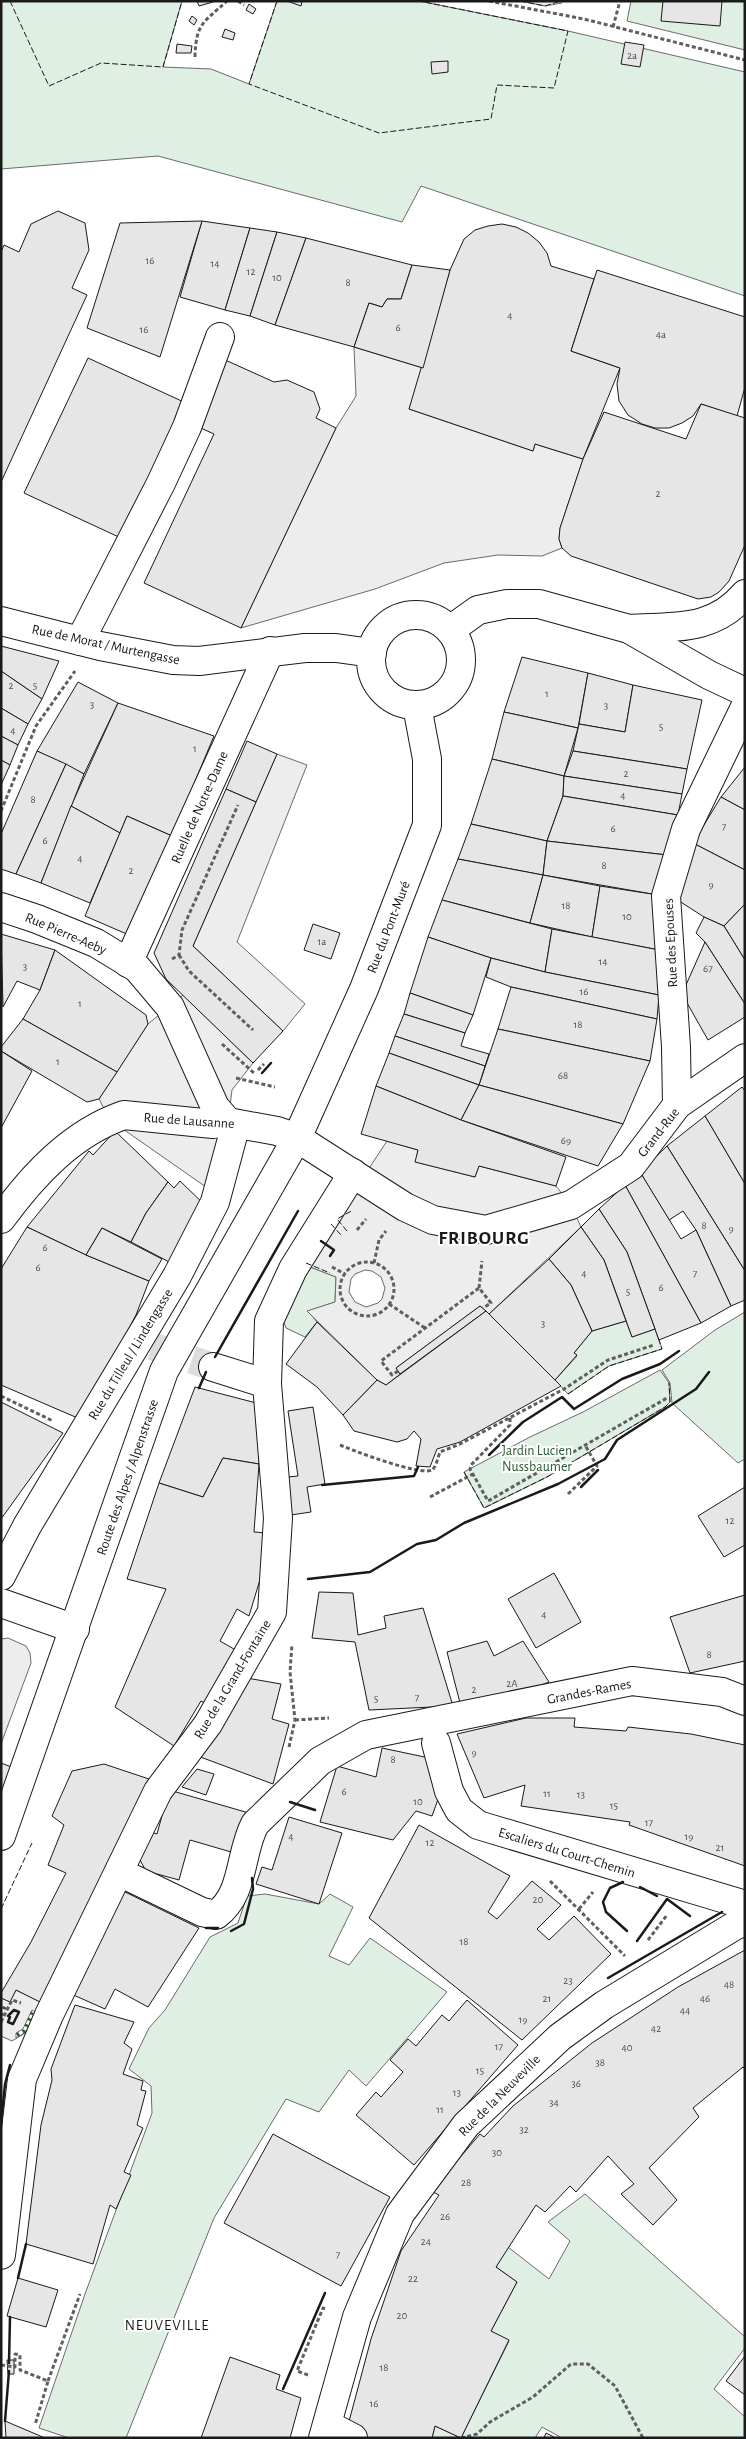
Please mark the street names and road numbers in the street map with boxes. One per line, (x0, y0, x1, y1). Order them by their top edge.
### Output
street label: Rue de Morat / Murtengasse (30, 622, 181, 668)
street label: Ruelle de Notre-Dame (169, 749, 231, 866)
street label: Rue du Pont-Muré (365, 879, 413, 975)
street label: Rue des Epouses (662, 898, 680, 988)
street label: Rue Pierre-Aeby (23, 911, 108, 957)
street label: Grand-Rue (635, 1105, 682, 1160)
street label: Rue de Lausanne (143, 1111, 235, 1131)
street label: Rue du Tilleul / Lindengasse (86, 1287, 176, 1423)
street label: Route des Alpes / Alpenstrasse (95, 1397, 161, 1557)
street label: Rue de la Grand-Fontaine (192, 1617, 274, 1742)
street label: Grandes-Rames (546, 1677, 632, 1707)
street label: Escaliers du Court-Chemin (497, 1825, 637, 1880)
street label: Rue de la Neuveville (456, 2052, 543, 2139)

